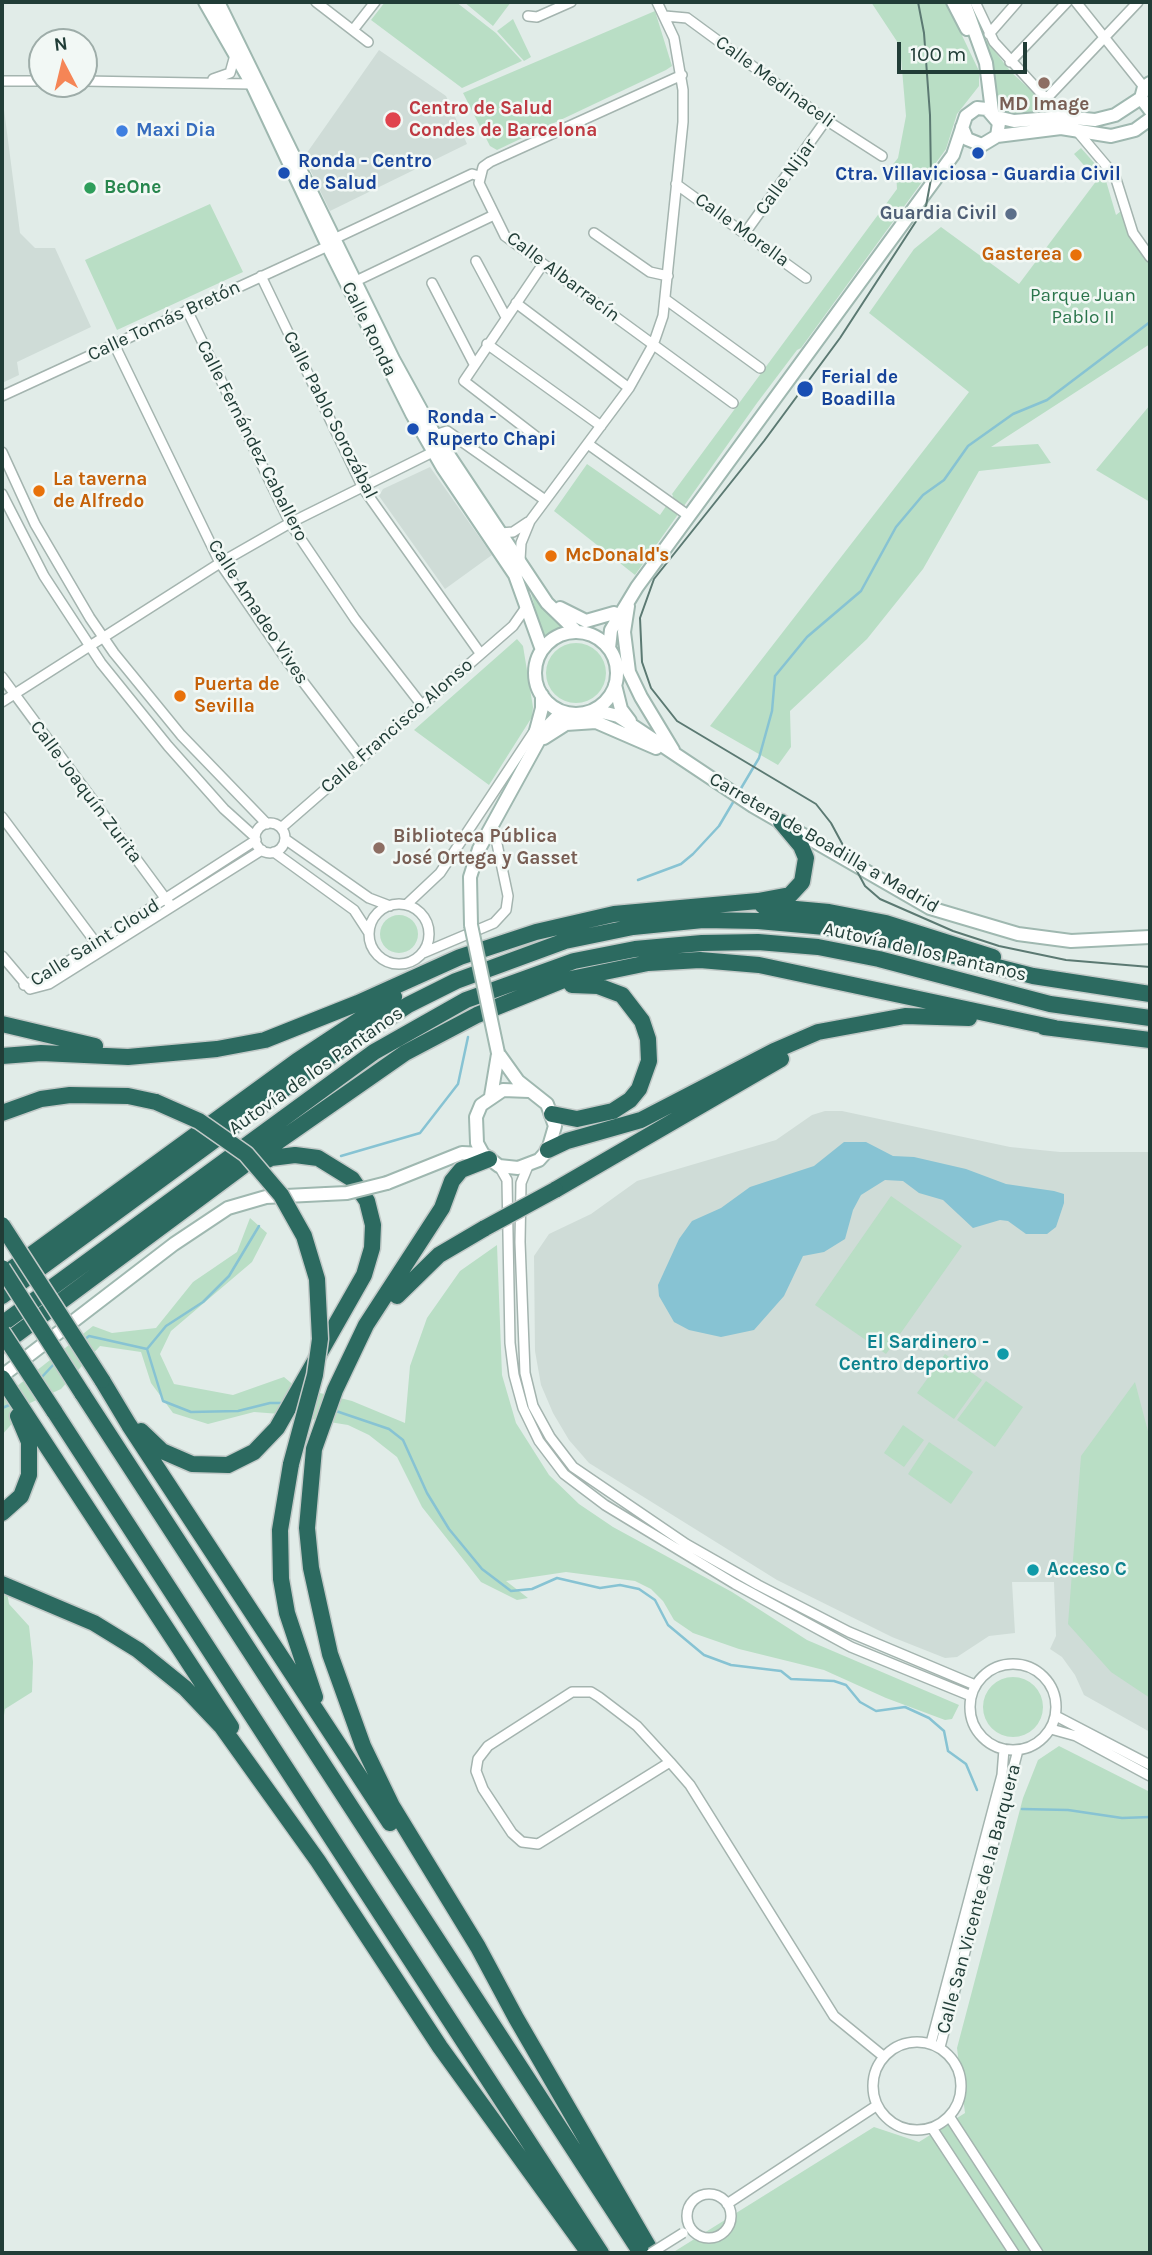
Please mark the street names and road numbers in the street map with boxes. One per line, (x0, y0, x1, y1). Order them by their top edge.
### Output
street label: Calle Medinaceli (711, 31, 839, 133)
street label: Calle Nijar (751, 134, 821, 220)
street label: Calle Morella (690, 188, 794, 272)
street label: Calle Albarracín (502, 227, 624, 327)
street label: Calle Tomás Bretón (84, 276, 244, 366)
street label: Calle Ronda (336, 278, 402, 380)
street label: Calle Pablo Sorozábal (278, 327, 382, 503)
street label: Calle Fernández Caballero (191, 337, 313, 545)
street label: Calle Amadeo Vives (203, 535, 313, 689)
street label: Calle Francisco Alonso (316, 654, 478, 798)
street label: Calle Joaquín Zurita (25, 716, 147, 868)
street label: Carretera de Boadilla a Madrid (705, 768, 943, 918)
street label: Calle Saint Cloud (26, 894, 164, 992)
street label: Autovía de los Pantanos (821, 918, 1029, 986)
street label: Autovía de los Pantanos (224, 1002, 408, 1140)
street label: Calle San Vicente de la Barquera (932, 1762, 1026, 2036)

